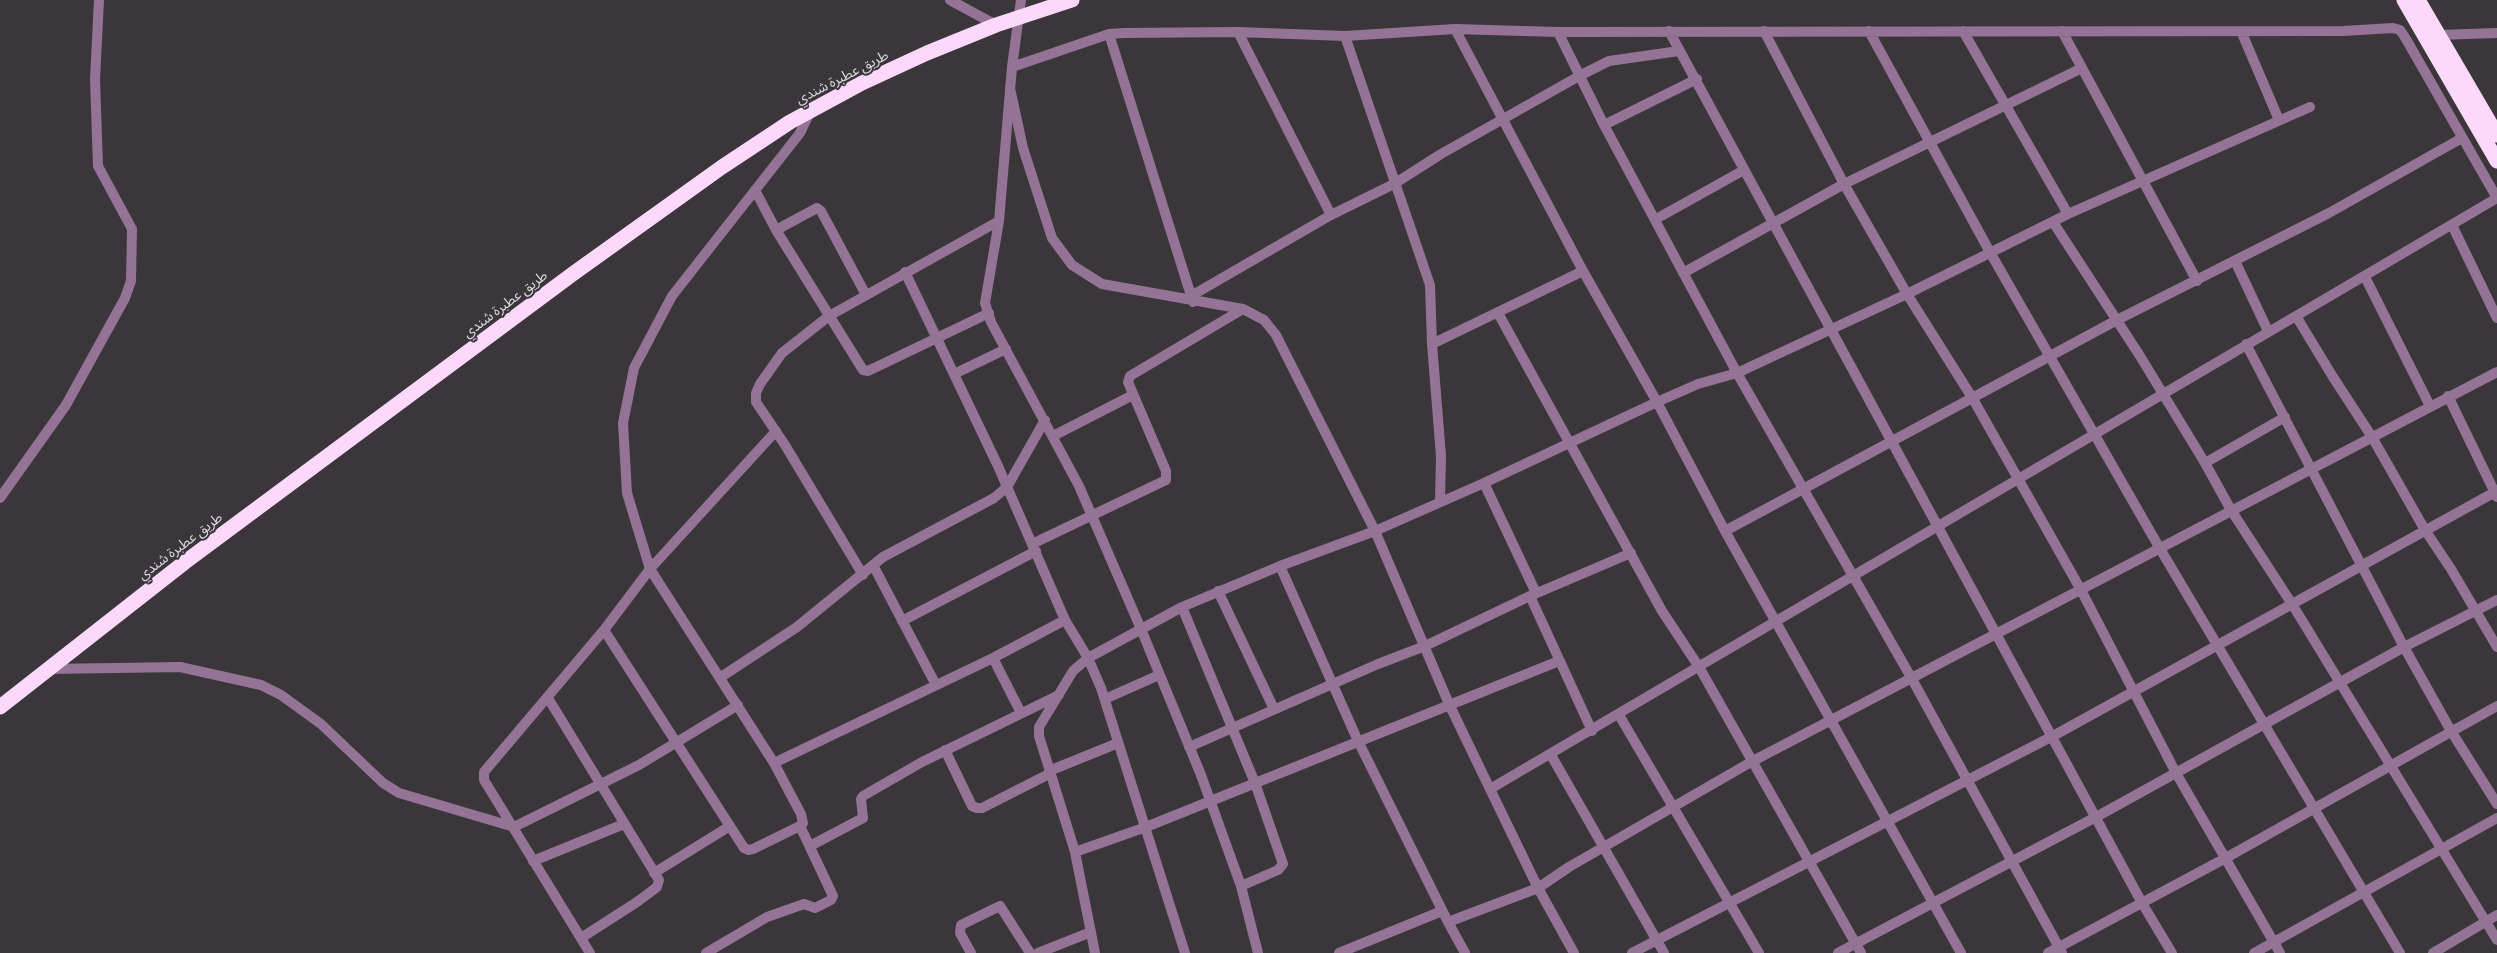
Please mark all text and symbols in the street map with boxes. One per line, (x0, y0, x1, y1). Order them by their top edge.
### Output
street label: طريق عطبرة شندي (793, 46, 891, 108)
street label: طريق عطبرة شندي (459, 267, 551, 341)
street label: طريق عطبرة شندي (134, 509, 226, 583)

